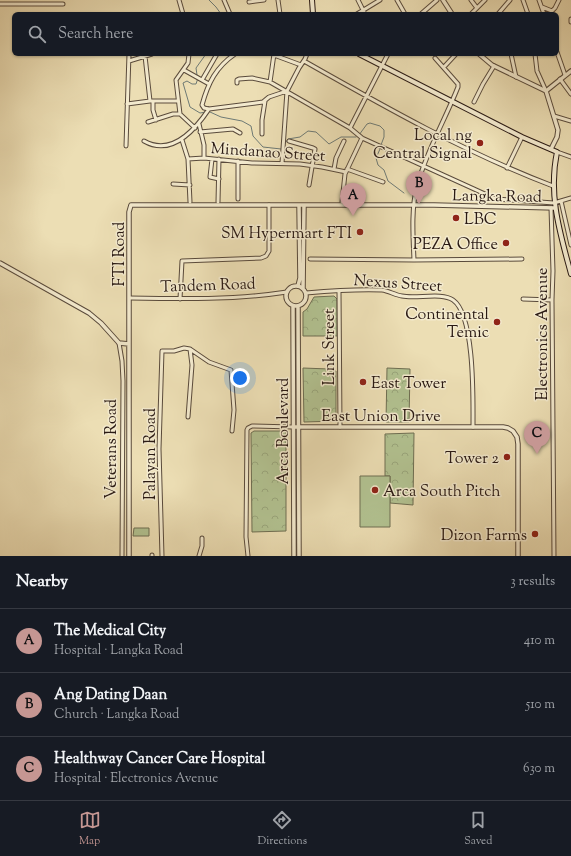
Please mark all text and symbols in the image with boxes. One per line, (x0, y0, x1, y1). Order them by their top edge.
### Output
search box (12, 12, 559, 56)
icon: search (26, 23, 48, 45)
text: Search here (58, 24, 133, 45)
place label: Local ng Central Signal (373, 125, 473, 166)
street label: Mindanao Street (210, 138, 327, 169)
marker: Local ng Central Signal (475, 138, 485, 148)
pin: B (406, 171, 432, 204)
pin: A (340, 183, 366, 216)
street label: Langka Road (452, 185, 542, 210)
place label: LBC (464, 209, 497, 232)
marker: LBC (451, 213, 461, 223)
street label: FTI Road (109, 222, 132, 286)
place label: SM Hypermart FTI (221, 223, 352, 246)
marker: SM Hypermart FTI (355, 227, 365, 237)
place label: PEZA Office (413, 234, 498, 257)
marker: PEZA Office (501, 238, 511, 248)
street label: Electronics Avenue (532, 267, 555, 401)
street label: Nexus Street (353, 270, 443, 299)
street label: Tandem Road (160, 273, 256, 300)
place label: Continental Temic (405, 304, 490, 345)
street label: Link Street (319, 308, 342, 386)
marker: Continental Temic (492, 317, 502, 327)
your location (230, 368, 250, 388)
place label: East Tower (371, 373, 446, 396)
marker: East Tower (358, 377, 368, 387)
street label: Arca Boulevard (273, 378, 296, 484)
street label: Veterans Road (101, 399, 124, 499)
street label: East Union Drive (321, 406, 441, 429)
street label: Palayan Road (140, 408, 163, 500)
pin: C (524, 421, 550, 454)
place label: Tower 2 (445, 448, 500, 471)
marker: Tower 2 (502, 452, 512, 462)
place label: Arca South Pitch (383, 481, 501, 504)
marker: Arca South Pitch (370, 485, 380, 495)
place label: Dizon Farms (441, 525, 527, 548)
marker: Dizon Farms (530, 529, 540, 539)
text: Nearby (16, 570, 68, 594)
text: 3 results (510, 573, 555, 591)
text: The Medical City (54, 621, 166, 642)
text: A (24, 632, 34, 650)
text: 410 m (524, 632, 555, 650)
text: Hospital · Langka Road (54, 642, 183, 660)
text: Ang Dating Daan (54, 685, 167, 706)
text: B (25, 696, 33, 714)
text: 510 m (526, 696, 555, 714)
text: Church · Langka Road (54, 706, 179, 724)
text: Healthway Cancer Care Hospital (54, 749, 265, 770)
text: C (24, 760, 34, 778)
text: 630 m (523, 760, 555, 778)
text: Hospital · Electronics Avenue (54, 770, 218, 788)
tab: Map (79, 809, 101, 849)
tab: Directions (258, 809, 307, 849)
tab: Saved (464, 809, 492, 849)

